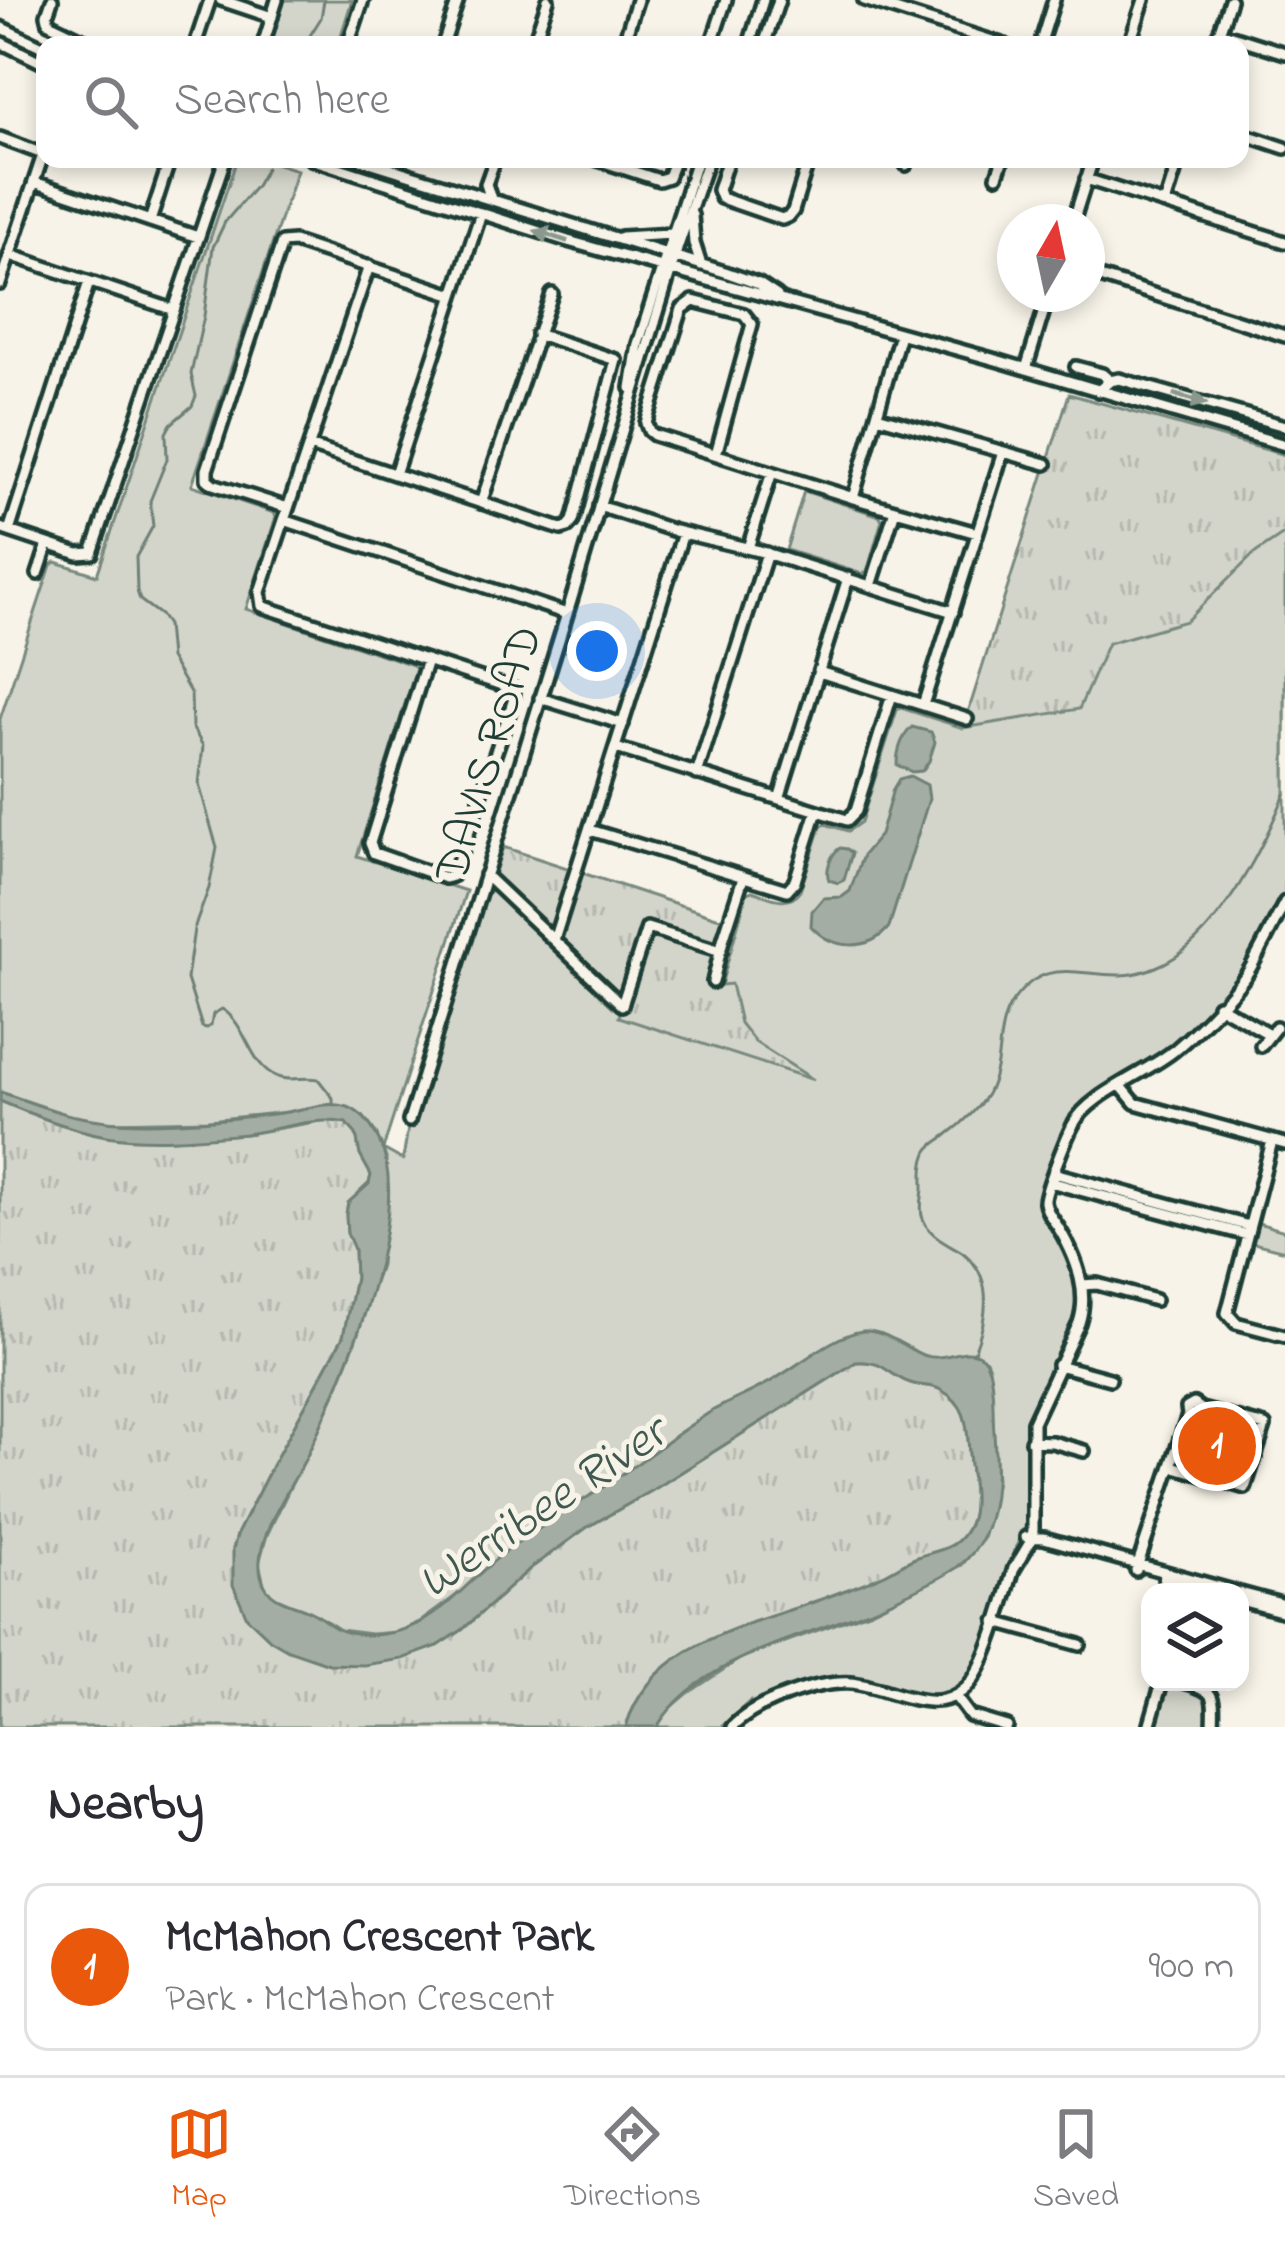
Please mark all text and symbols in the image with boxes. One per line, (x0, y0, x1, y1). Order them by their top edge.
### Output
search box (36, 36, 1249, 168)
icon: search (78, 69, 144, 135)
text: Search here (174, 69, 390, 135)
north arrow (997, 204, 1105, 312)
one-way arrow (532, 225, 569, 244)
one-way arrow (1172, 391, 1209, 409)
street label: DAVIS ROAD (418, 618, 563, 892)
your location (567, 621, 627, 681)
water label: Werribee River (404, 1395, 688, 1621)
pin: 1 (1178, 1401, 1256, 1491)
map controls (1141, 1583, 1249, 1691)
button: layers (1141, 1583, 1249, 1691)
text: Nearby (48, 1768, 204, 1843)
text: McMahon Crescent Park (165, 1906, 594, 1972)
text: 1 (84, 1939, 96, 1996)
text: 900 m (1149, 1939, 1234, 1996)
text: Park · McMahon Crescent (165, 1972, 555, 2029)
tab: Map (166, 2101, 232, 2221)
tab: Directions (564, 2101, 701, 2221)
tab: Saved (1033, 2101, 1119, 2221)

